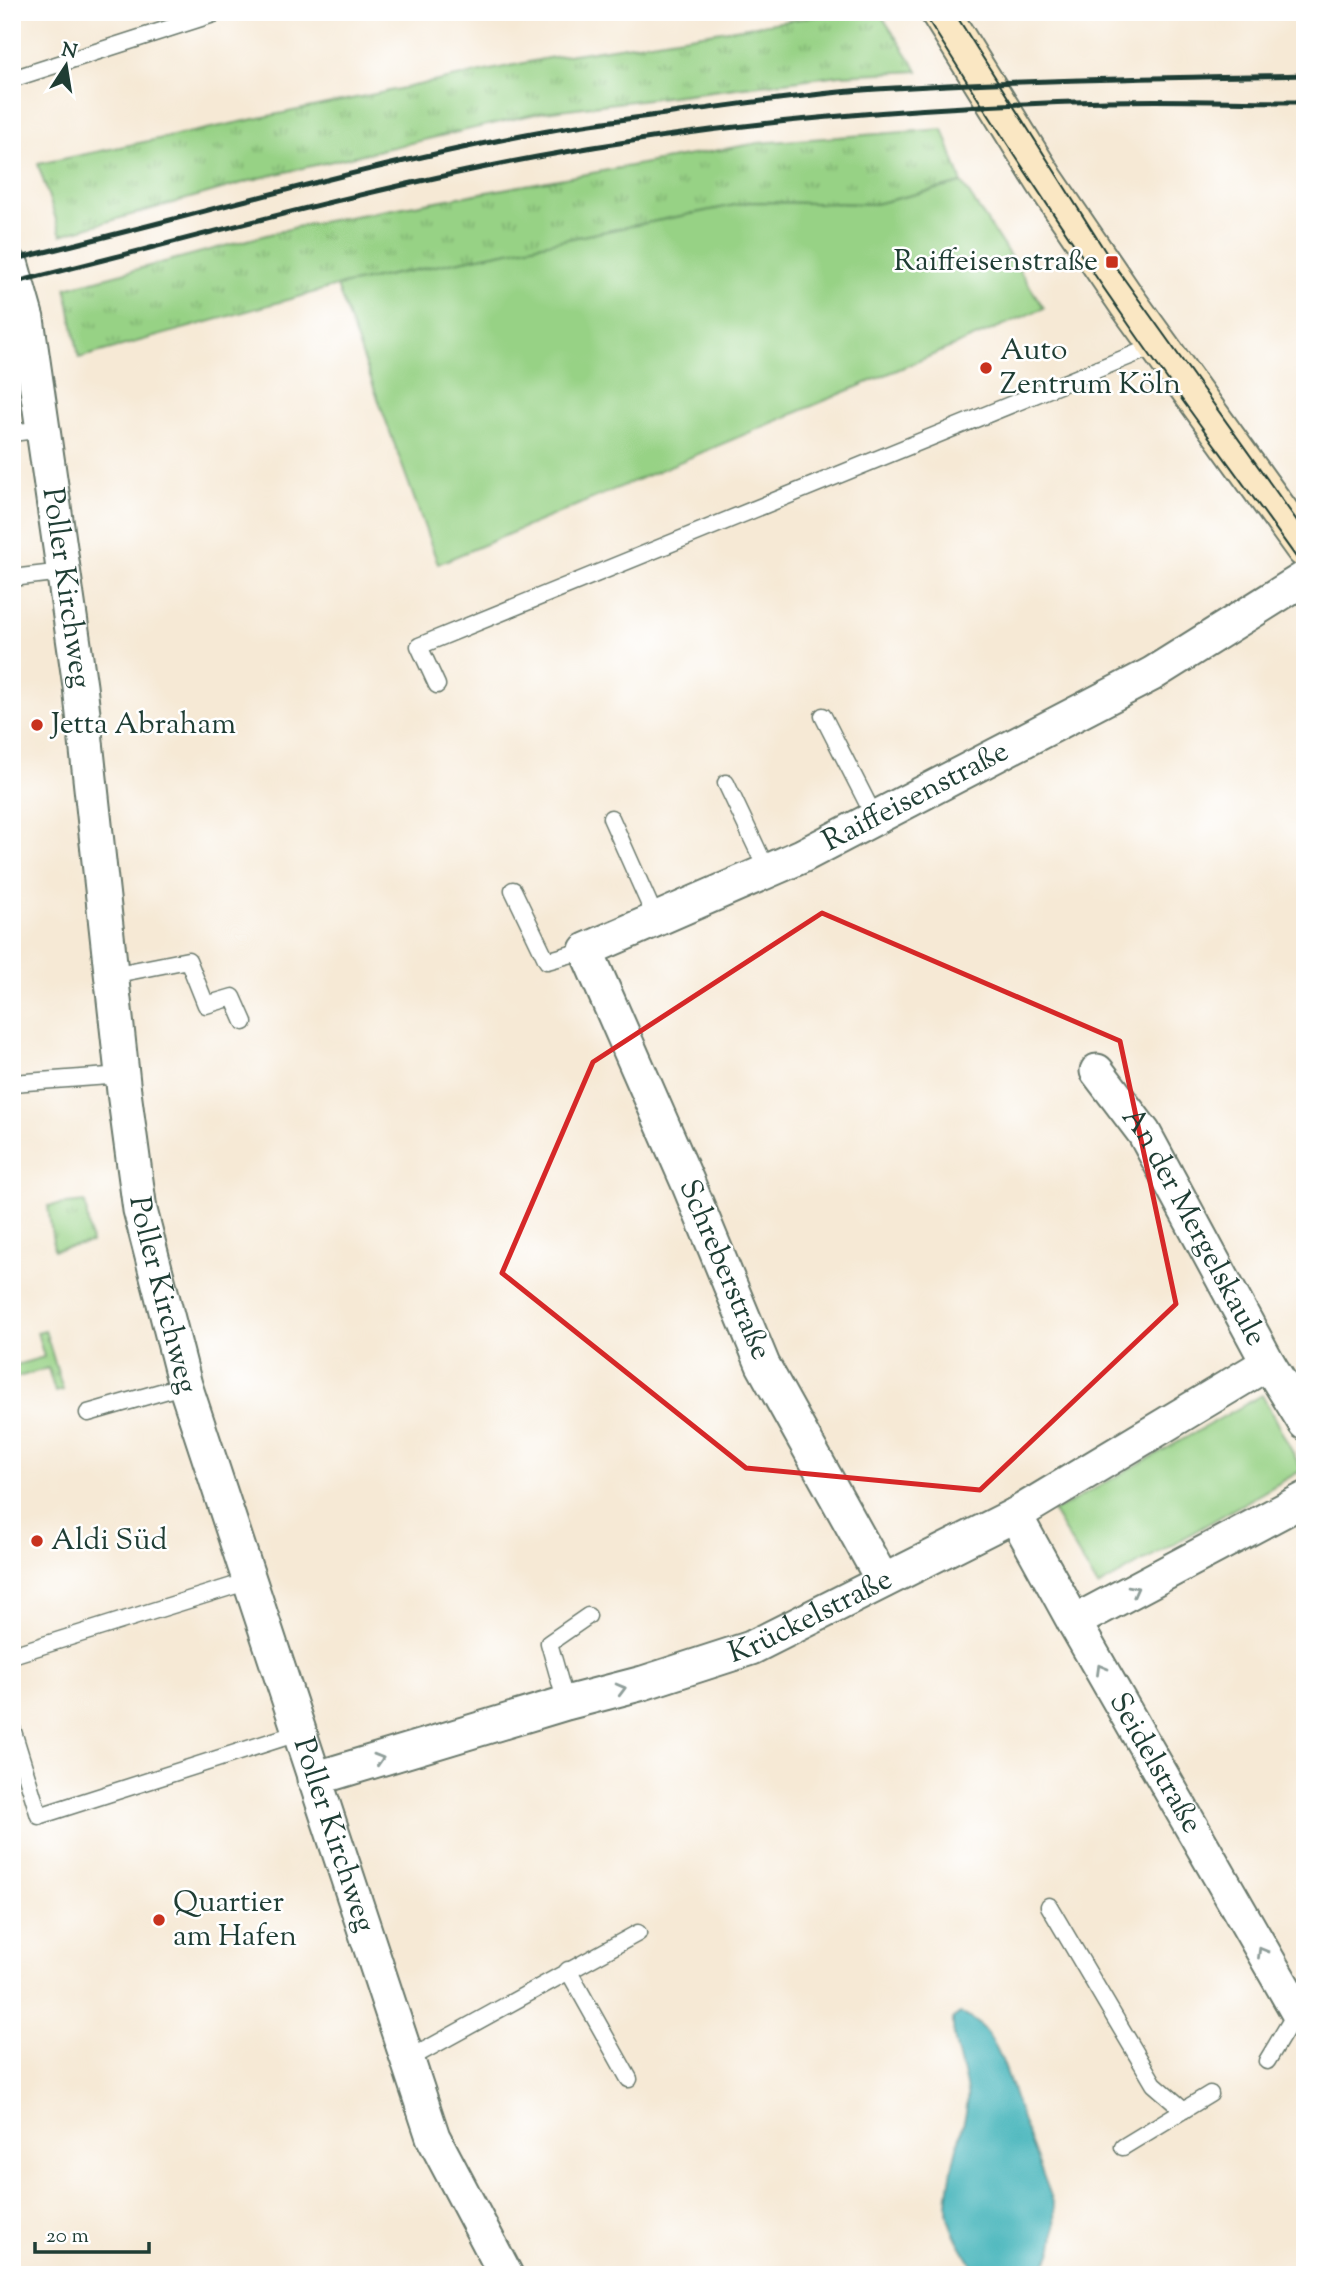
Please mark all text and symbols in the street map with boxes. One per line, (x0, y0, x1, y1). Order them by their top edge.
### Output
north arrow (32, 32, 102, 102)
text: N (59, 37, 79, 67)
place label: Raiffeisenstraße (894, 241, 1098, 284)
marker: Raiffeisenstraße (1104, 254, 1120, 270)
place label: Auto Zentrum Köln (1000, 330, 1181, 407)
marker: Auto Zentrum Köln (978, 360, 994, 376)
street label: Poller Kirchweg (30, 485, 102, 691)
place label: Jetta Abraham (49, 704, 236, 747)
marker: Jetta Abraham (29, 717, 45, 733)
street label: Raiffeisenstraße (815, 731, 1016, 863)
street label: An der Mergelskaule (1110, 1098, 1277, 1354)
street label: Schreberstraße (667, 1173, 781, 1367)
street label: Poller Kirchweg (117, 1194, 208, 1399)
place label: Aldi Süd (51, 1520, 167, 1563)
marker: Aldi Süd (29, 1533, 45, 1549)
street label: Krückelstraße (723, 1559, 900, 1675)
one-way arrow (1127, 1585, 1139, 1598)
one-way arrow (1096, 1664, 1109, 1677)
one-way arrow (615, 1683, 627, 1697)
street label: Seidelstraße (1098, 1685, 1212, 1842)
street label: Poller Kirchweg (281, 1732, 386, 1938)
one-way arrow (373, 1753, 385, 1768)
place label: Quartier am Hafen (173, 1882, 297, 1959)
marker: Quartier am Hafen (151, 1912, 167, 1928)
one-way arrow (1257, 1947, 1270, 1960)
scale bar (35, 2210, 149, 2254)
text: 20 m (46, 2222, 89, 2252)

